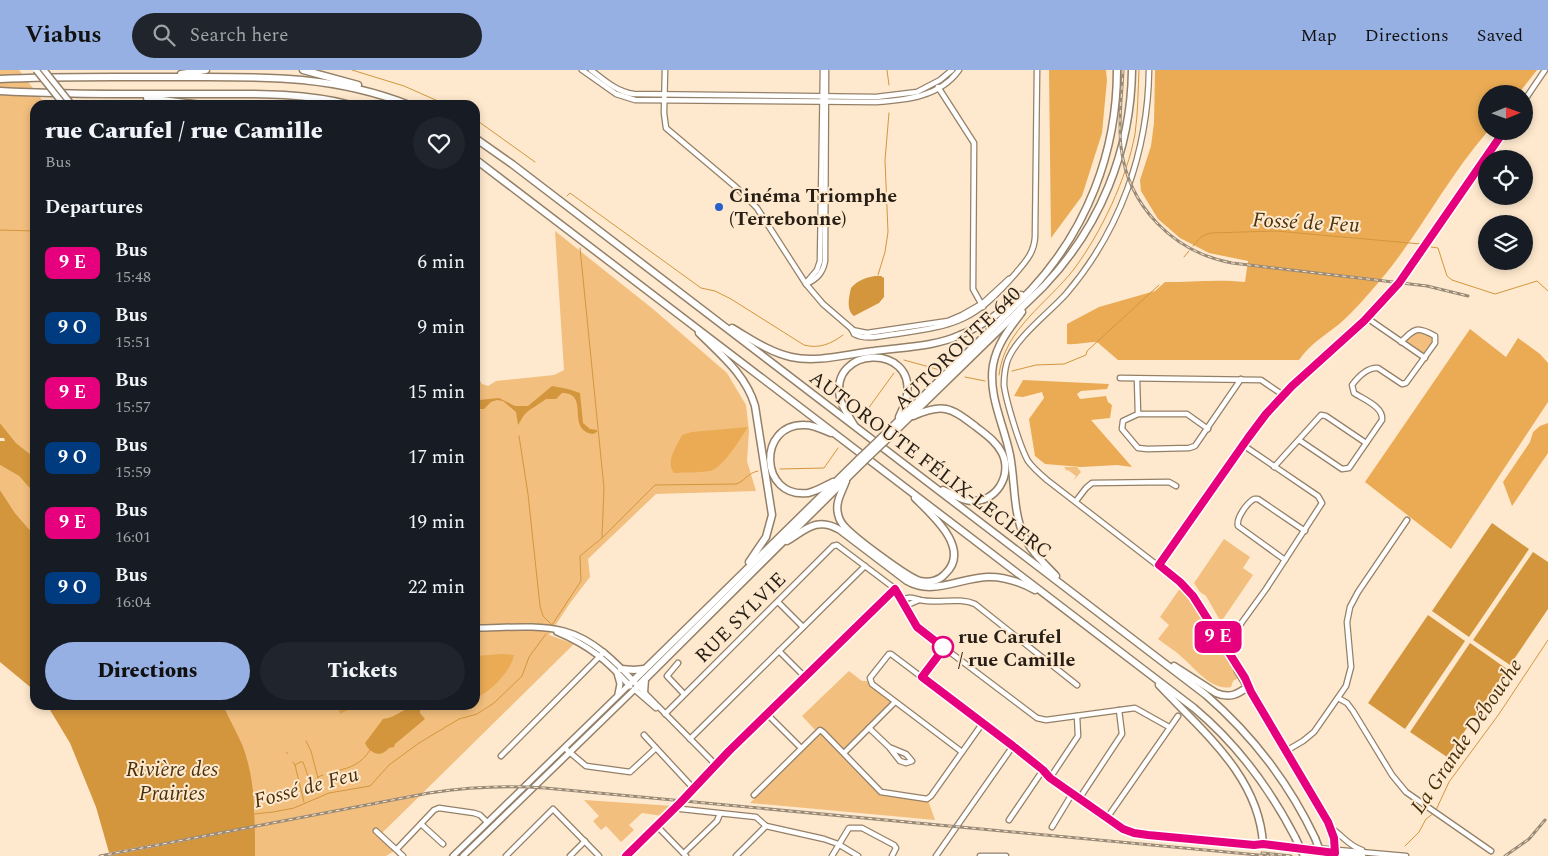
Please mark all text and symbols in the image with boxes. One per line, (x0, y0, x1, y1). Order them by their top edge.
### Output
search box (132, 13, 482, 58)
text: Viabus (25, 17, 102, 53)
icon: search (150, 21, 178, 49)
text: Search here (190, 21, 288, 50)
text: Map (1301, 22, 1337, 49)
text: Directions (1365, 22, 1449, 49)
text: Saved (1477, 22, 1523, 49)
north arrow (1478, 85, 1532, 140)
map controls (1478, 85, 1533, 270)
text: rue Carufel / rue Camille (45, 113, 323, 149)
button: heart (413, 117, 465, 169)
text: Bus (45, 150, 71, 174)
button: locate (1478, 150, 1533, 205)
place label: Cinéma Triomphe (Terrebonne) (729, 181, 897, 234)
text: Departures (45, 193, 143, 222)
marker: Cinéma Triomphe (Terrebonne) (713, 201, 725, 213)
water label: Fossé de Feu (1251, 204, 1361, 242)
button: layers (1478, 215, 1533, 270)
text: Bus (115, 236, 148, 265)
text: 6 min (417, 248, 465, 277)
text: 9 E (59, 249, 86, 276)
text: 15:48 (115, 265, 151, 289)
street label: AUTOROUTE 640 (887, 280, 1028, 417)
text: Bus (115, 301, 148, 330)
text: 9 min (417, 313, 465, 342)
text: 9 O (58, 314, 87, 341)
text: 15:51 (115, 330, 151, 354)
street label: AUTOROUTE FÉLIX-LECLERC (803, 363, 1058, 566)
text: Bus (115, 366, 148, 395)
text: 15 min (408, 378, 465, 407)
text: 9 E (59, 379, 86, 406)
text: 15:57 (115, 395, 151, 419)
text: Bus (115, 431, 148, 460)
text: 17 min (408, 443, 465, 472)
text: 9 O (58, 444, 87, 471)
text: 15:59 (115, 460, 151, 484)
text: Bus (115, 496, 148, 525)
text: 19 min (408, 508, 465, 537)
text: 9 E (59, 509, 86, 536)
text: 16:01 (115, 525, 151, 549)
text: Bus (115, 561, 148, 590)
street label: RUE SYLVIE (688, 565, 793, 670)
text: 22 min (408, 573, 465, 602)
text: 9 O (58, 574, 87, 601)
text: 16:04 (115, 590, 151, 614)
line badge: 9 E (1189, 621, 1247, 653)
place label: rue Carufel / rue Camille (958, 622, 1075, 675)
text: 9 E (1205, 623, 1231, 650)
marker: rue Carufel / rue Camille (932, 636, 954, 658)
button: Directions (45, 642, 250, 700)
button: Tickets (260, 642, 465, 700)
water label: La Grande Débouche (1403, 652, 1531, 821)
water label: Rivière des Prairies (126, 754, 219, 810)
water label: Fossé de Feu (250, 759, 362, 817)

